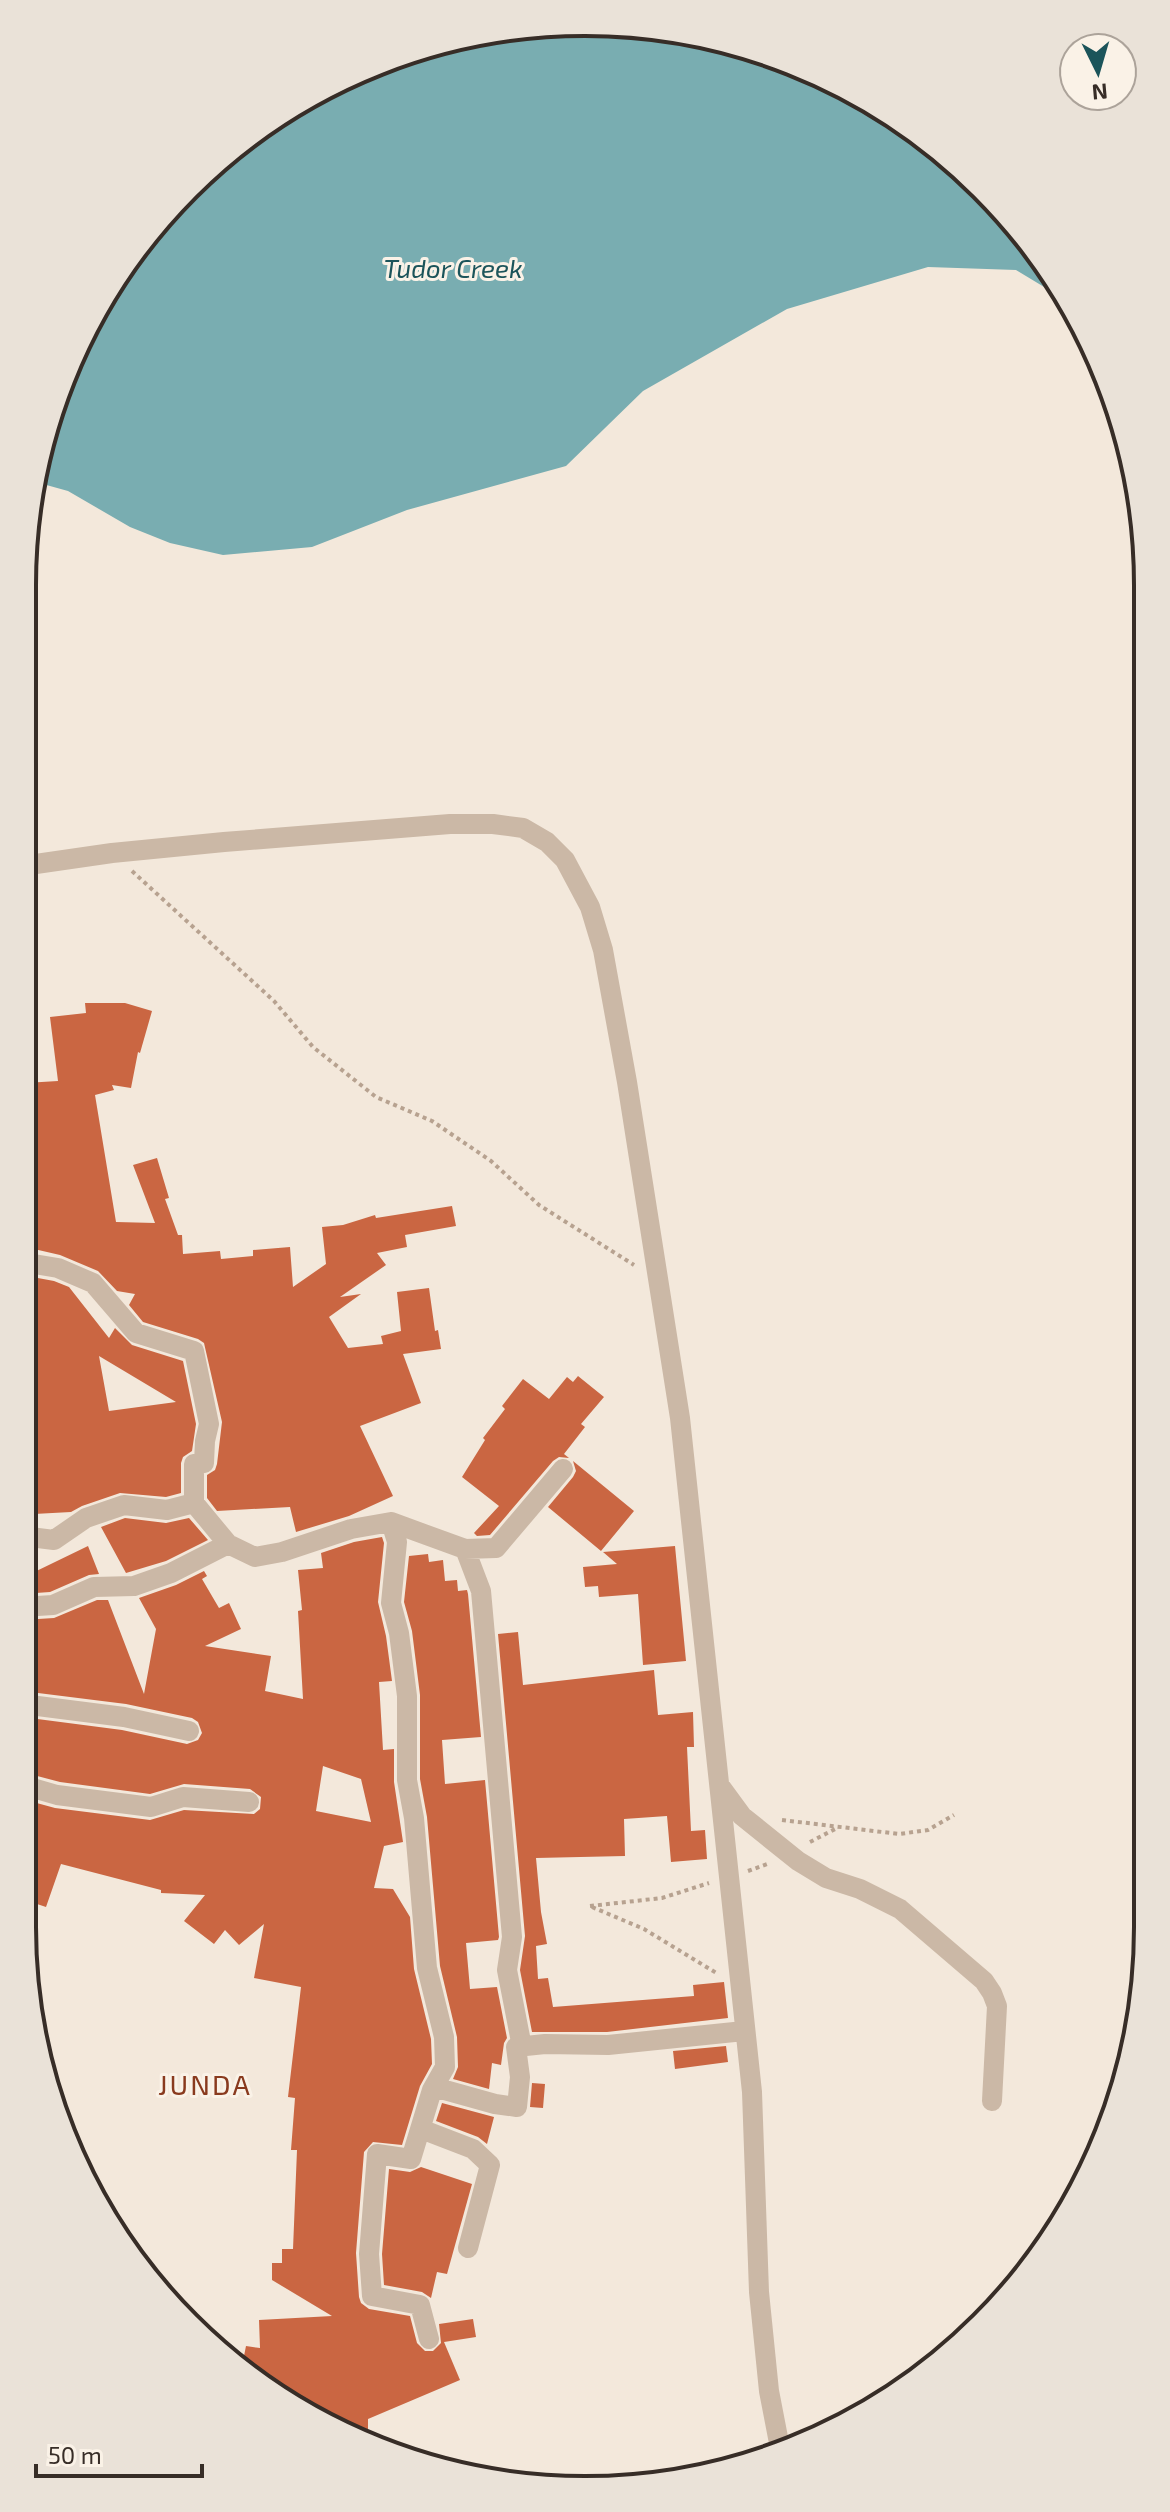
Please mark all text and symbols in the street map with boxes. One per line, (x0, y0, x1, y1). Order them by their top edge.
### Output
north arrow (1058, 32, 1138, 112)
text: N (1091, 79, 1109, 107)
water label: Tudor Creek (383, 252, 523, 283)
district label: JUNDA (158, 2067, 252, 2101)
scale bar (36, 2428, 202, 2478)
text: 50 m (48, 2440, 102, 2469)

